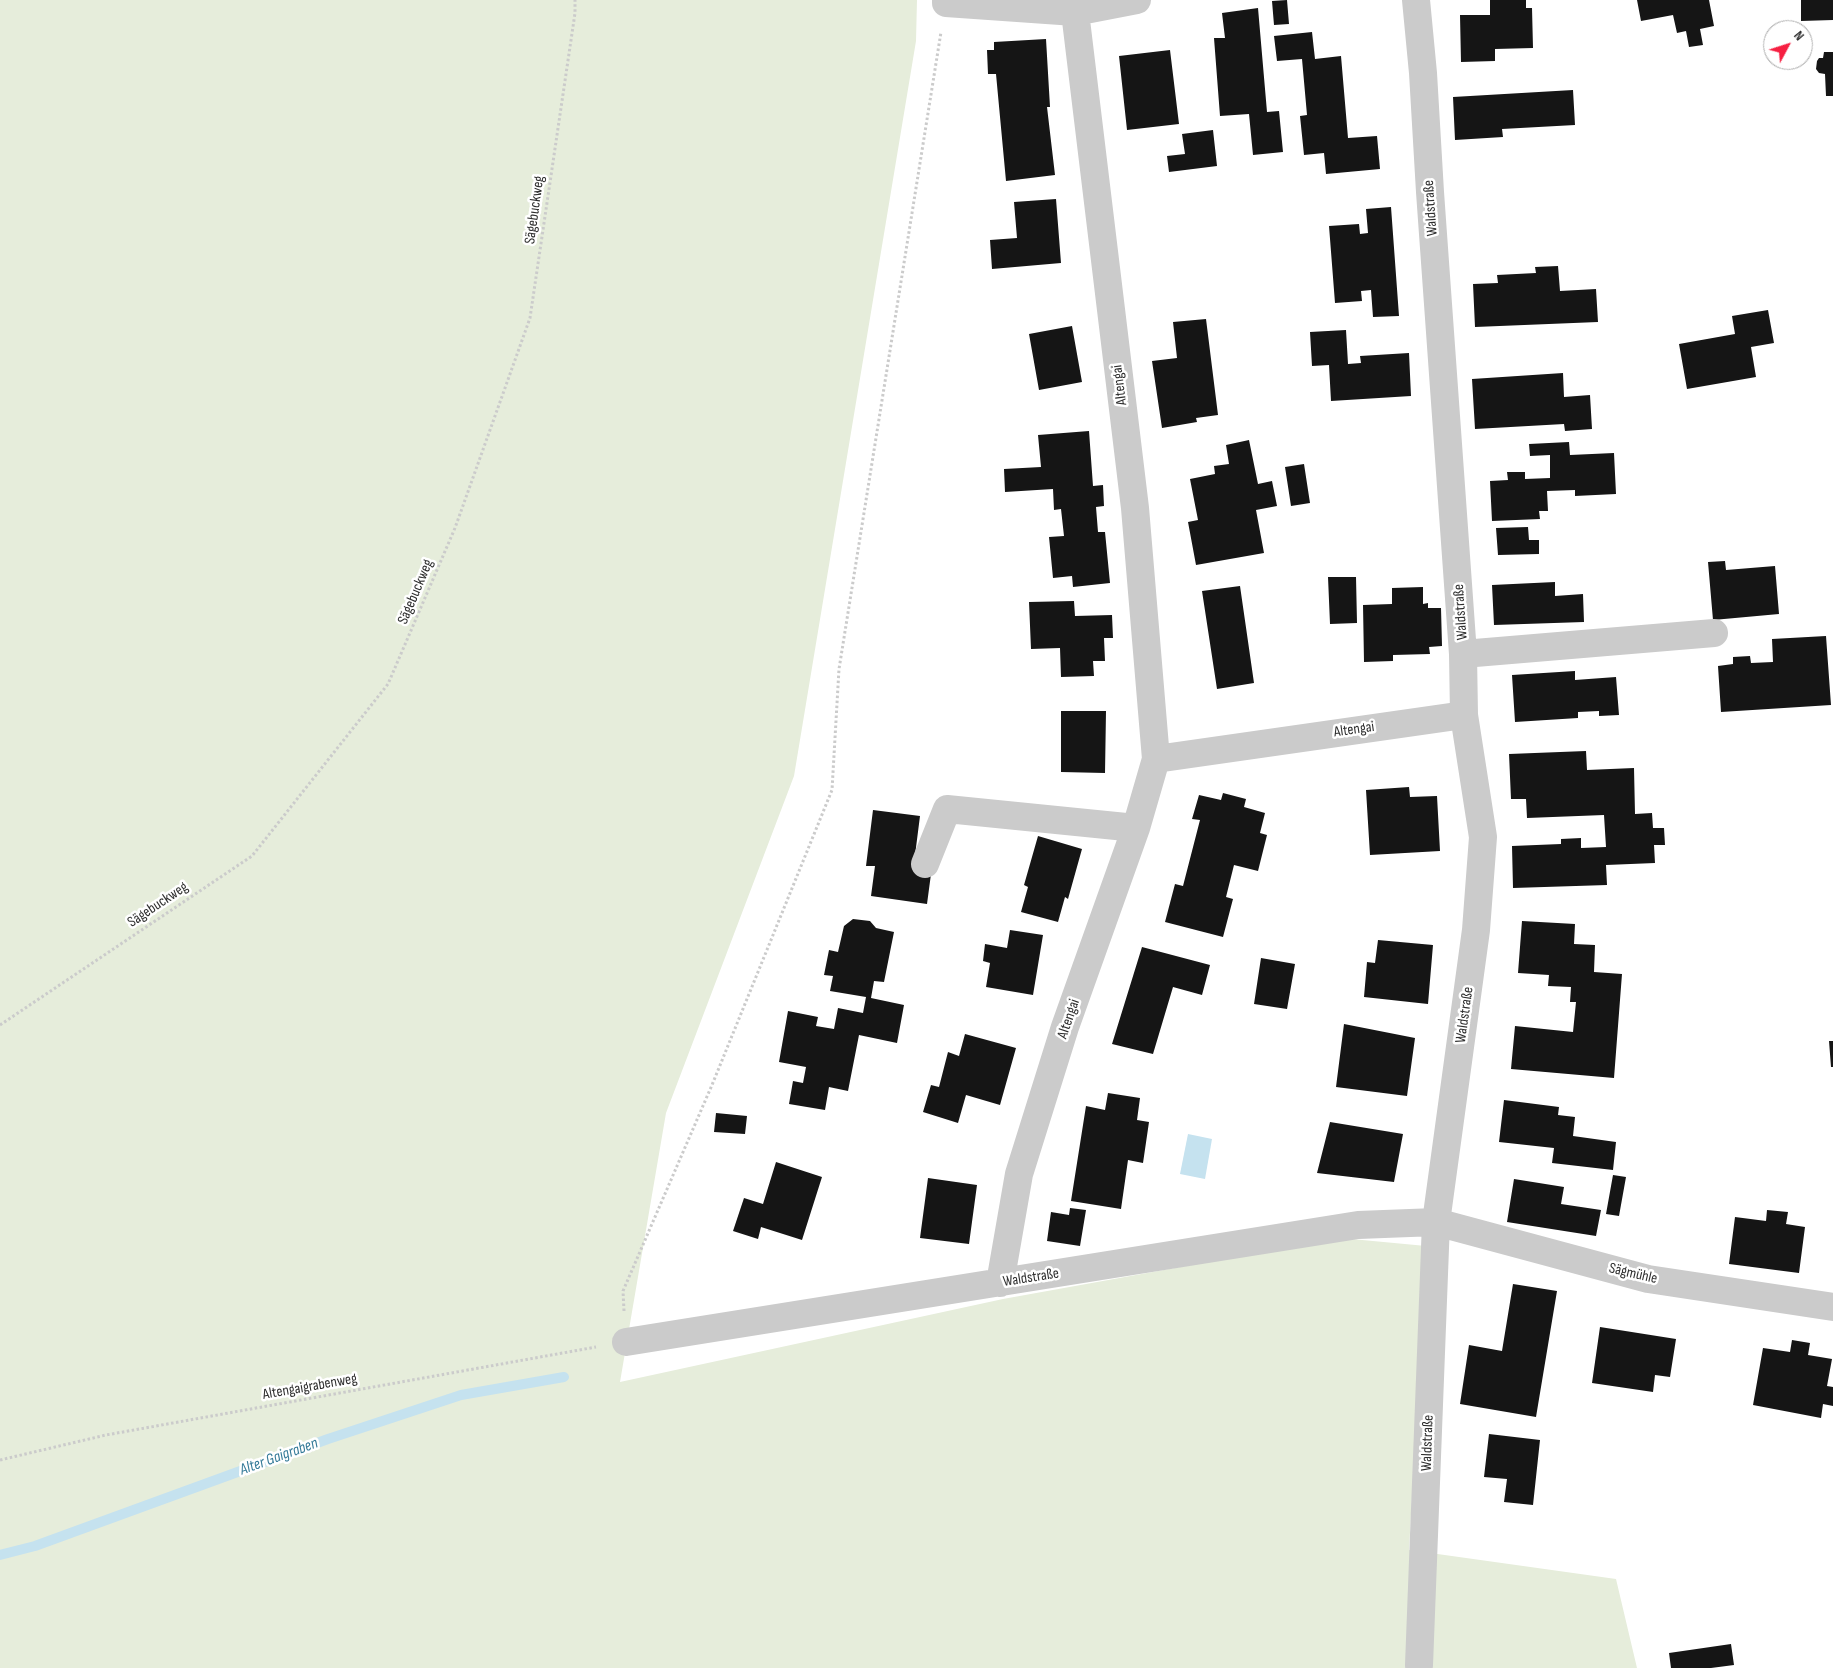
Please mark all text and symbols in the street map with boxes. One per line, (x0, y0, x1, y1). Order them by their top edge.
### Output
north arrow (1763, 20, 1813, 70)
text: N (1790, 27, 1808, 44)
street label: Sägebuckweg (521, 175, 549, 245)
street label: Waldstraße (1420, 179, 1442, 237)
street label: Altengai (1109, 364, 1131, 406)
street label: Sägebuckweg (394, 557, 438, 627)
street label: Waldstraße (1450, 583, 1472, 641)
street label: Altengai (1333, 718, 1375, 742)
street label: Sägebuckweg (124, 878, 192, 932)
street label: Waldstraße (1452, 986, 1478, 1044)
street label: Altengai (1054, 997, 1084, 1041)
street label: Sägmühle (1607, 1260, 1659, 1288)
street label: Waldstraße (1002, 1265, 1060, 1291)
street label: Altengaigrabenweg (261, 1370, 359, 1404)
street label: Waldstraße (1418, 1415, 1438, 1471)
water label: Alter Gaigraben (237, 1434, 321, 1480)

